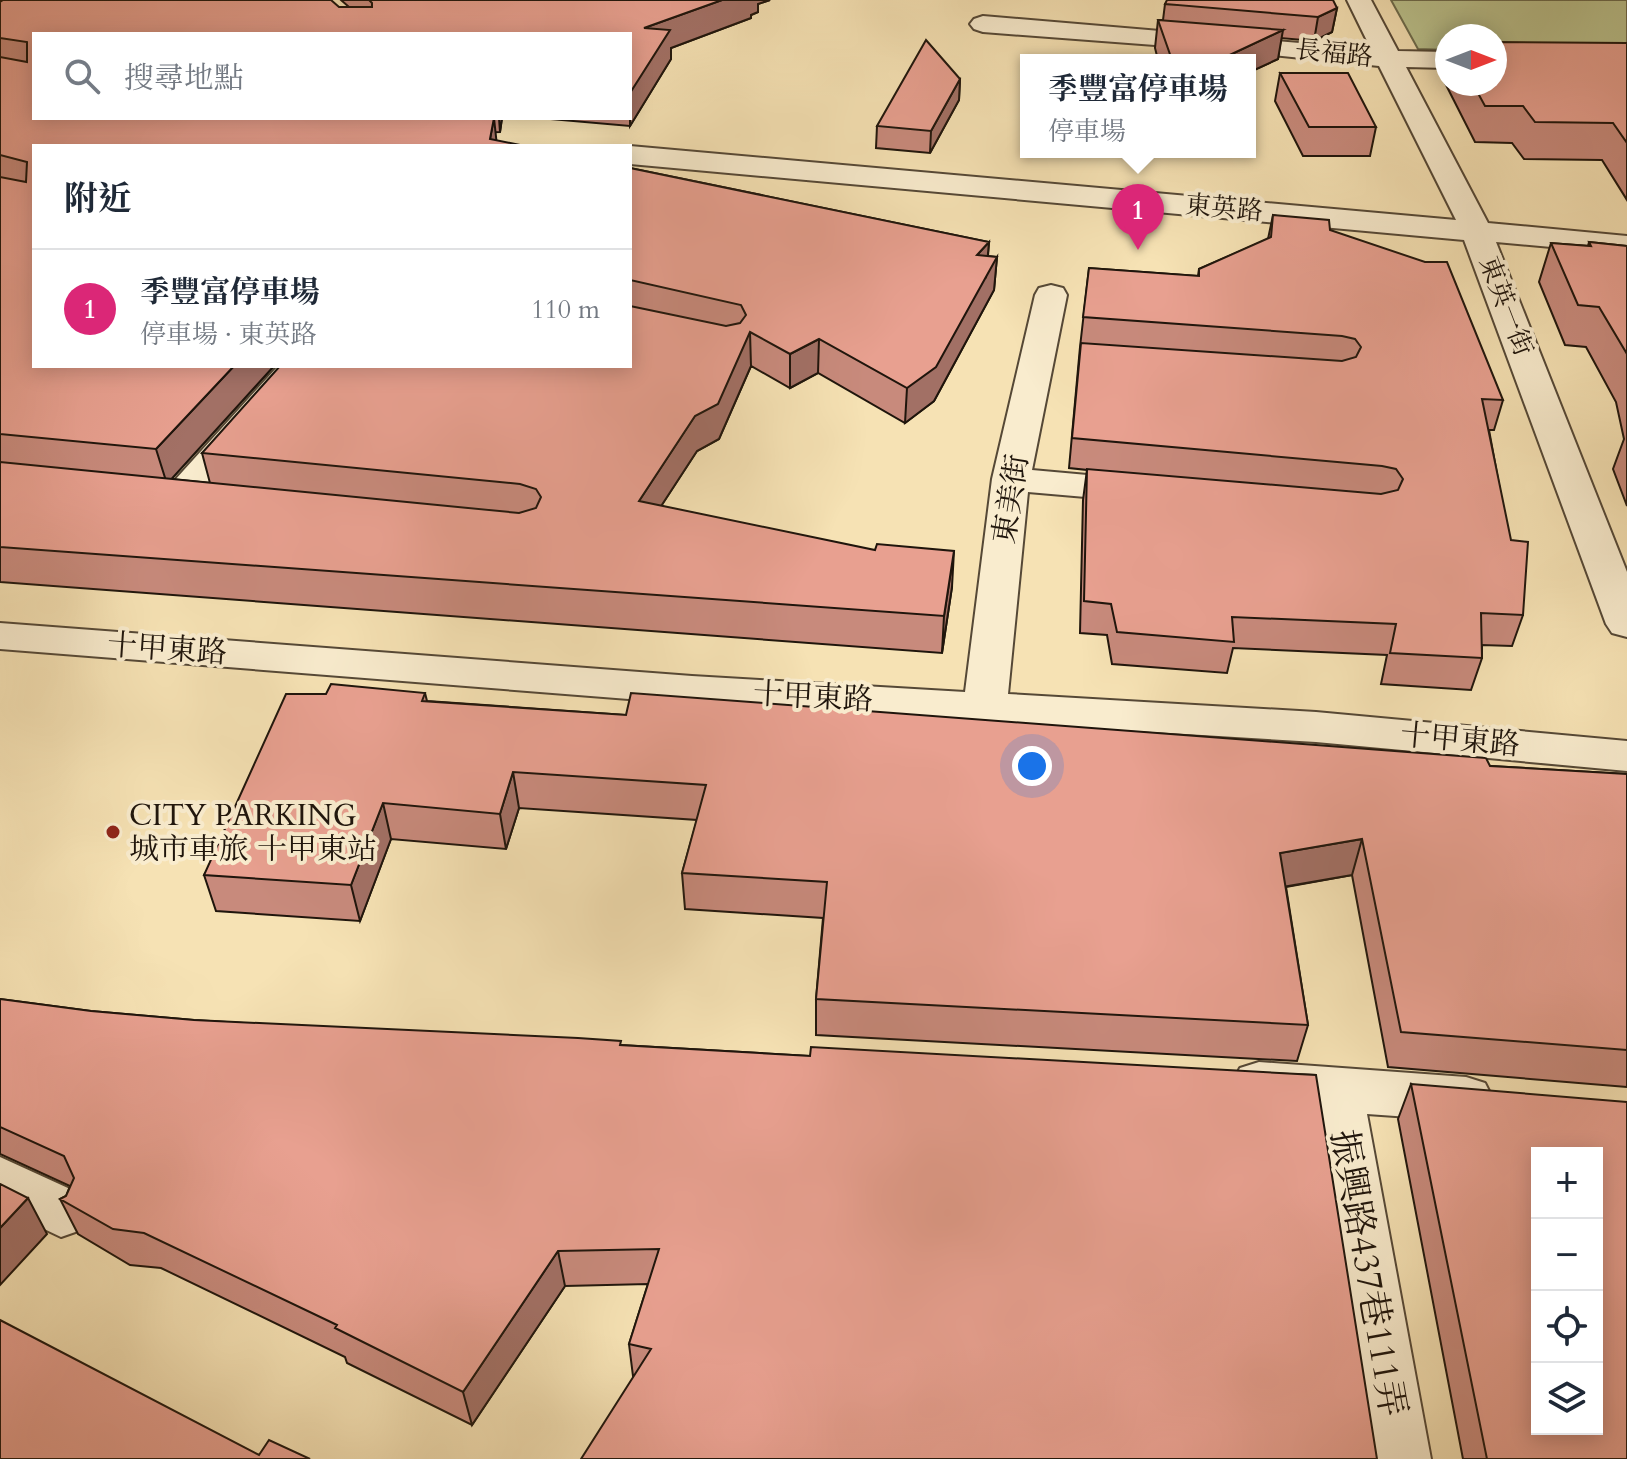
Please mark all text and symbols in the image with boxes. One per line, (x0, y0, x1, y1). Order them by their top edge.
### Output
north arrow (1435, 24, 1507, 96)
search box (32, 32, 632, 120)
street label: 長福路 (1293, 32, 1375, 74)
icon: search (60, 54, 104, 98)
popup (1020, 54, 1256, 158)
text: 搜尋地點 (124, 58, 244, 99)
text: 季豐富停車場 (1048, 69, 1228, 110)
text: 停車場 (1048, 114, 1126, 149)
text: 附近 (64, 176, 132, 222)
pin: 1 (1112, 184, 1164, 250)
street label: 東英路 (1184, 187, 1264, 229)
street label: 東英一街 (1471, 251, 1541, 361)
text: 季豐富停車場 (140, 272, 320, 313)
text: 1 (83, 292, 97, 327)
text: 110 m (531, 292, 600, 327)
text: 停車場 · 東英路 (140, 317, 317, 352)
street label: 東美街 (984, 451, 1038, 547)
street label: 十甲東路 (106, 624, 228, 674)
street label: 十甲東路 (752, 673, 874, 721)
street label: 十甲東路 (1398, 714, 1522, 766)
your location (1012, 746, 1052, 786)
place label: CITY PARKING 城市車旅 十甲東站 (129, 795, 377, 870)
marker: CITY PARKING 城市車旅 十甲東站 (104, 823, 122, 841)
street label: 振興路437巷111弄 (1319, 1126, 1417, 1420)
map controls (1531, 1147, 1603, 1435)
button: + (1531, 1147, 1603, 1219)
button: − (1531, 1219, 1603, 1291)
button: locate (1531, 1291, 1603, 1363)
button: layers (1531, 1363, 1603, 1435)

